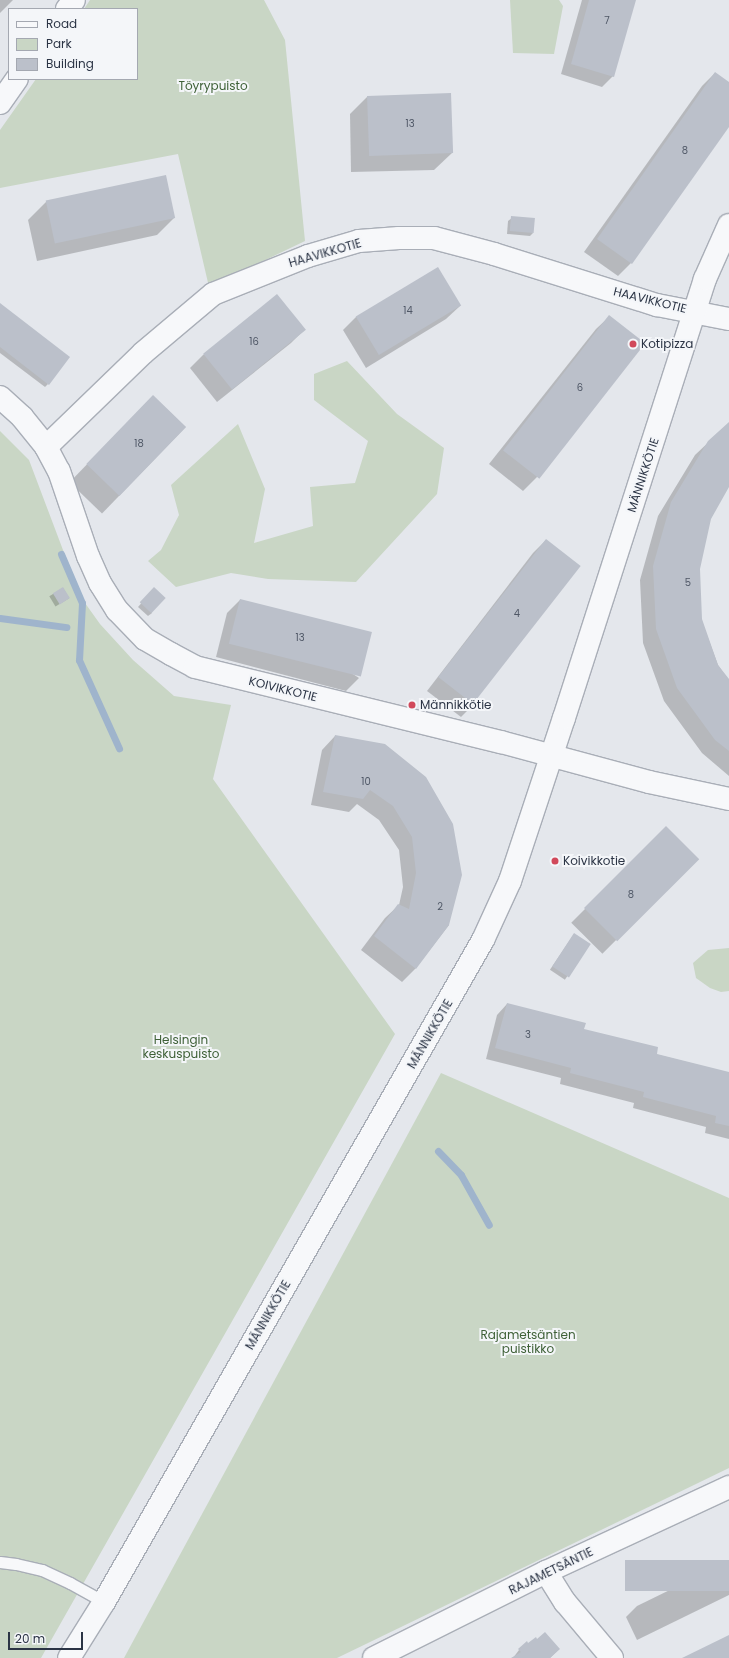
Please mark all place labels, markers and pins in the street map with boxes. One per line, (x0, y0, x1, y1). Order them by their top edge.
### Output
place label: Kotipizza (641, 337, 693, 351)
marker: Kotipizza (628, 339, 638, 349)
place label: Männikkötie (420, 698, 492, 712)
marker: Männikkötie (407, 700, 417, 710)
place label: Koivikkotie (563, 854, 625, 868)
marker: Koivikkotie (550, 856, 560, 866)

